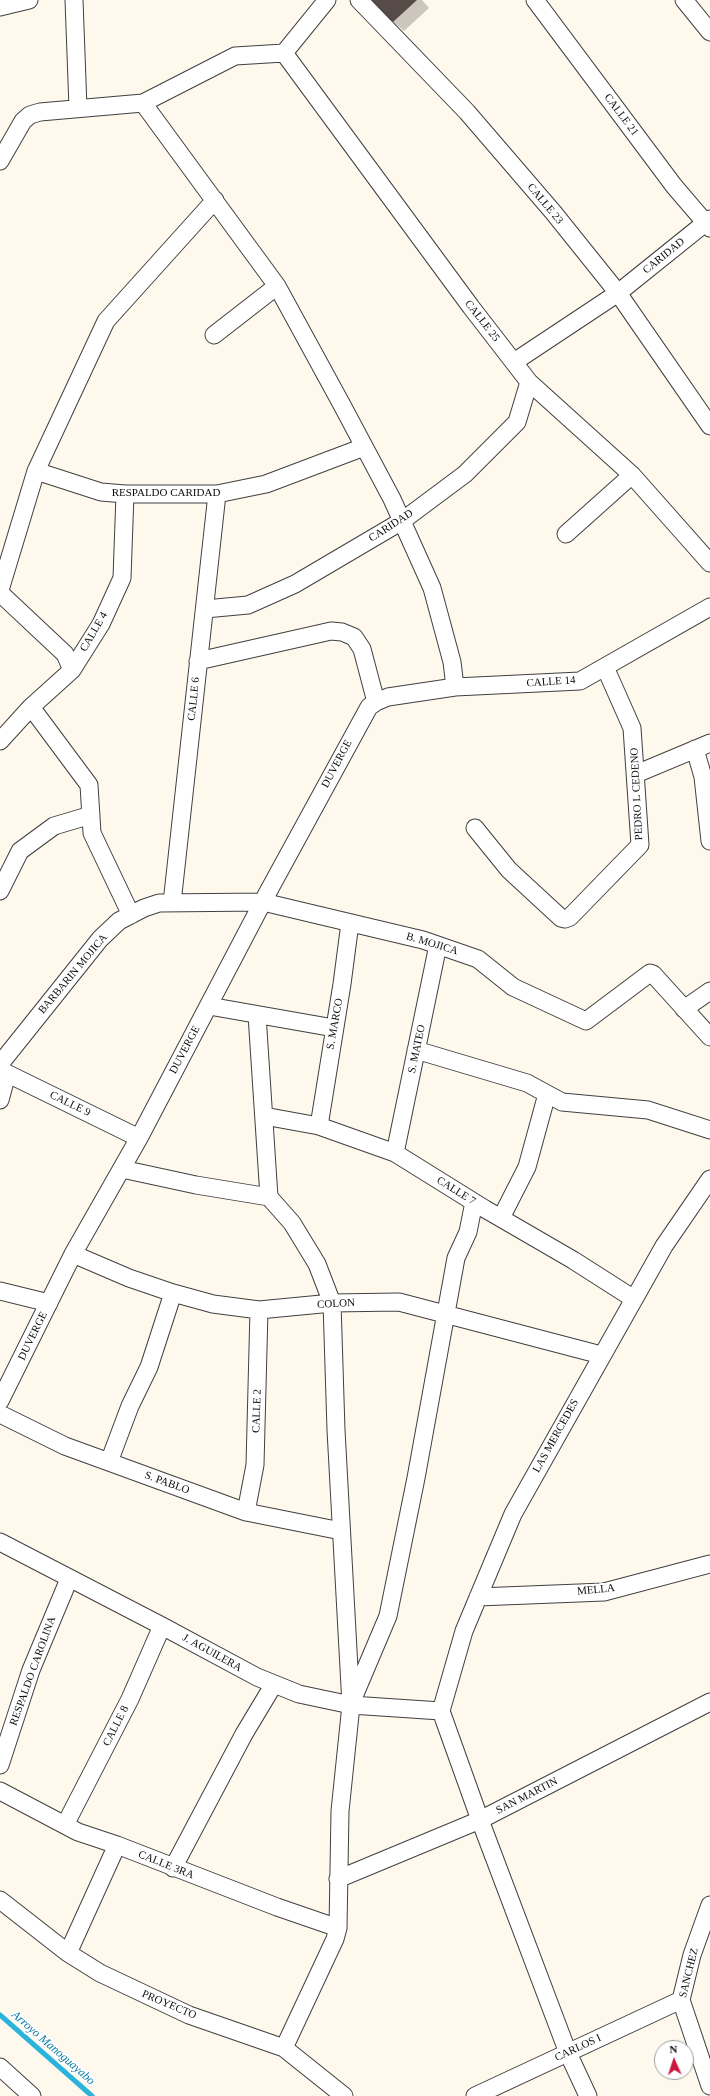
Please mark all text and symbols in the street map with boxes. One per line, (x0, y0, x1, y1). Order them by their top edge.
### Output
street label: CALLE 21 (601, 91, 641, 139)
street label: CALLE 23 (524, 181, 566, 227)
street label: CARIDAD (640, 235, 688, 277)
street label: CALLE 25 (462, 298, 502, 344)
street label: RESPALDO CARIDAD (112, 486, 220, 500)
street label: CARIDAD (366, 507, 416, 545)
street label: CALLE 4 (77, 610, 111, 654)
street label: CALLE 14 (526, 674, 576, 690)
street label: CALLE 6 (185, 677, 203, 721)
street label: DUVERGE (319, 738, 355, 790)
street label: PEDRO L CEDENO (628, 747, 646, 841)
street label: B. MOJICA (404, 930, 460, 958)
street label: BARBARIN MOJICA (36, 931, 110, 1017)
street label: S. MARCO (324, 997, 346, 1051)
street label: S. MATEO (405, 1023, 429, 1075)
street label: DUVERGE (167, 1024, 203, 1076)
street label: CALLE 9 (47, 1088, 93, 1120)
street label: CALLE 7 (434, 1174, 478, 1208)
street label: COLON (317, 1296, 355, 1312)
street label: DUVERGE (16, 1309, 50, 1363)
street label: CALLE 2 (250, 1389, 264, 1433)
street label: LAS MERCEDES (530, 1397, 582, 1475)
street label: S. PABLO (143, 1469, 191, 1497)
street label: MELLA (576, 1581, 616, 1599)
street label: RESPALDO CAROLINA (7, 1615, 59, 1727)
street label: J. AGUILERA (180, 1631, 244, 1675)
street label: CALLE 8 (100, 1704, 132, 1748)
street label: SAN MARTIN (494, 1775, 560, 1817)
street label: CALLE 3RA (136, 1848, 196, 1882)
street label: SANCHEZ (676, 1947, 702, 1999)
street label: PROYECTO (140, 1988, 198, 2022)
water label: Arroyo Manoguayabo (8, 2008, 98, 2088)
street label: CARLOS I (553, 2031, 603, 2065)
north arrow (654, 2040, 694, 2080)
text: N (669, 2043, 678, 2055)

